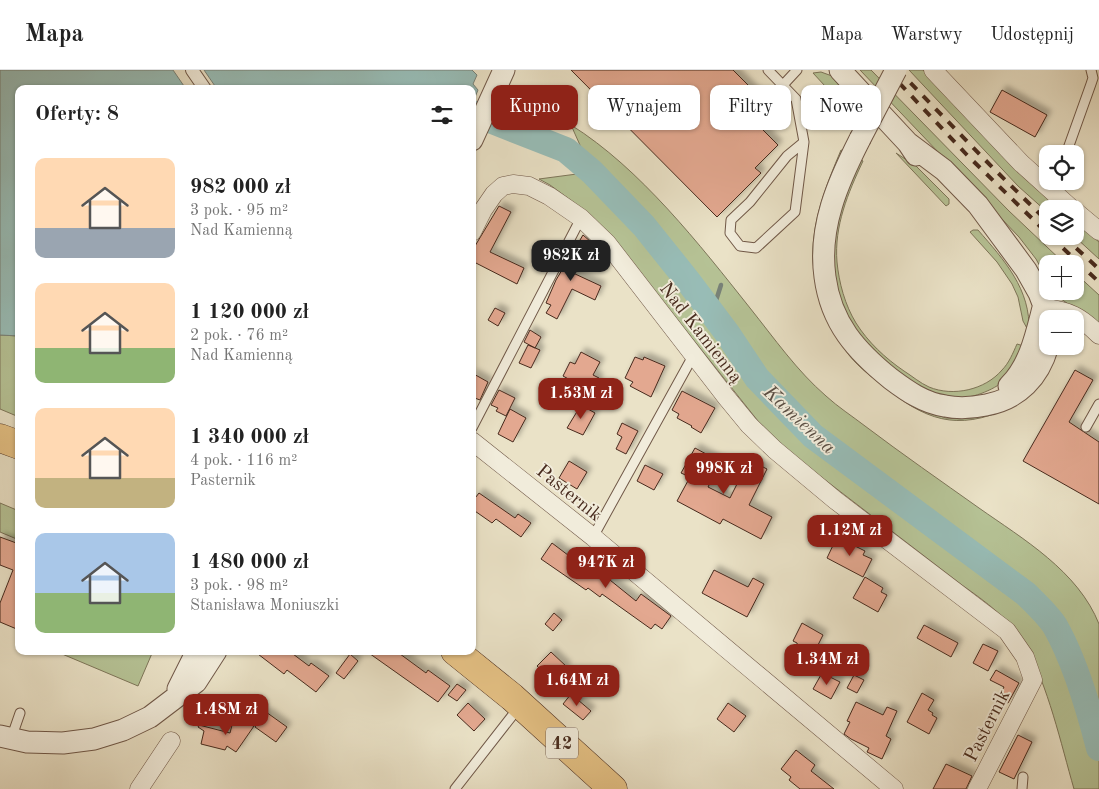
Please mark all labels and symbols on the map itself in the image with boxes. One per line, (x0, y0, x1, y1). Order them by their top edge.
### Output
pin: 982K zł (525, 240, 617, 282)
street label: Nad Kamienną (655, 280, 745, 388)
pin: 1.53M zł (529, 378, 633, 420)
water label: Kamienna (758, 382, 839, 459)
pin: 998K zł (678, 452, 770, 495)
street label: Pasternik (532, 462, 605, 526)
pin: 1.12M zł (798, 514, 902, 557)
pin: 947K zł (560, 546, 652, 589)
pin: 1.34M zł (775, 644, 879, 686)
pin: 1.64M zł (525, 664, 629, 707)
street label: Pasternik (962, 687, 1014, 765)
pin: 1.48M zł (174, 694, 278, 736)
road number: 42 (546, 728, 578, 758)

